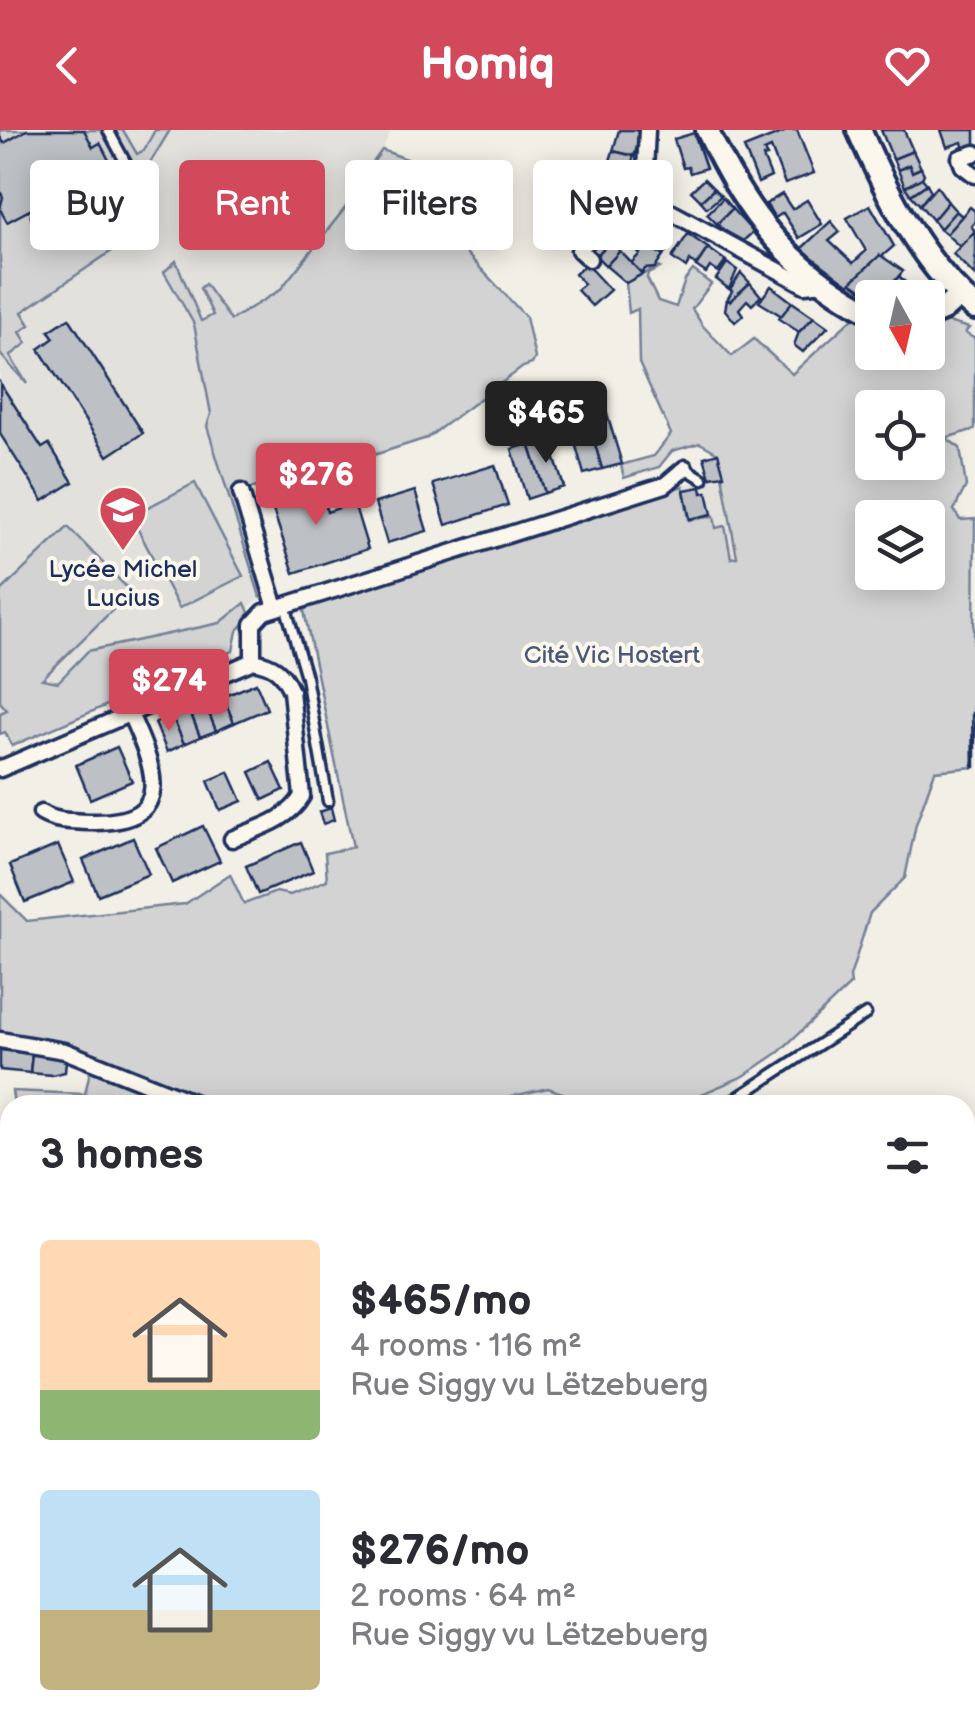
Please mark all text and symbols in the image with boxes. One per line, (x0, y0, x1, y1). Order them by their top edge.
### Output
icon: back (40, 38, 95, 93)
text: Homiq (420, 38, 555, 93)
icon: heart (880, 38, 935, 93)
chip: Buy (30, 160, 159, 250)
chip: Rent (179, 160, 325, 250)
chip: Filters (345, 160, 513, 250)
chip: New (533, 160, 673, 250)
north arrow (855, 280, 945, 370)
map controls (855, 280, 945, 590)
pin: $465 (487, 381, 605, 466)
button: locate (855, 390, 945, 480)
text: $465 (507, 394, 585, 433)
pin: $276 (257, 443, 375, 528)
text: $276 (278, 456, 354, 495)
school or university icon: Lycée Michel Lucius (97, 484, 149, 552)
button: layers (855, 500, 945, 590)
place label: Lycée Michel Lucius (49, 554, 197, 614)
park label: Cité Vic Hostert (524, 640, 701, 671)
pin: $274 (110, 649, 228, 734)
text: $274 (131, 662, 207, 701)
icon: filters (880, 1128, 935, 1183)
text: 3 homes (40, 1130, 203, 1181)
text: $465/mo (350, 1276, 532, 1327)
icon: home (120, 1280, 240, 1400)
text: 4 rooms · 116 m² (350, 1327, 582, 1366)
text: Rue Siggy vu Lëtzebuerg (350, 1366, 708, 1405)
text: $276/mo (350, 1526, 529, 1577)
icon: home (120, 1530, 240, 1650)
text: 2 rooms · 64 m² (350, 1577, 576, 1616)
text: Rue Siggy vu Lëtzebuerg (350, 1616, 708, 1655)

